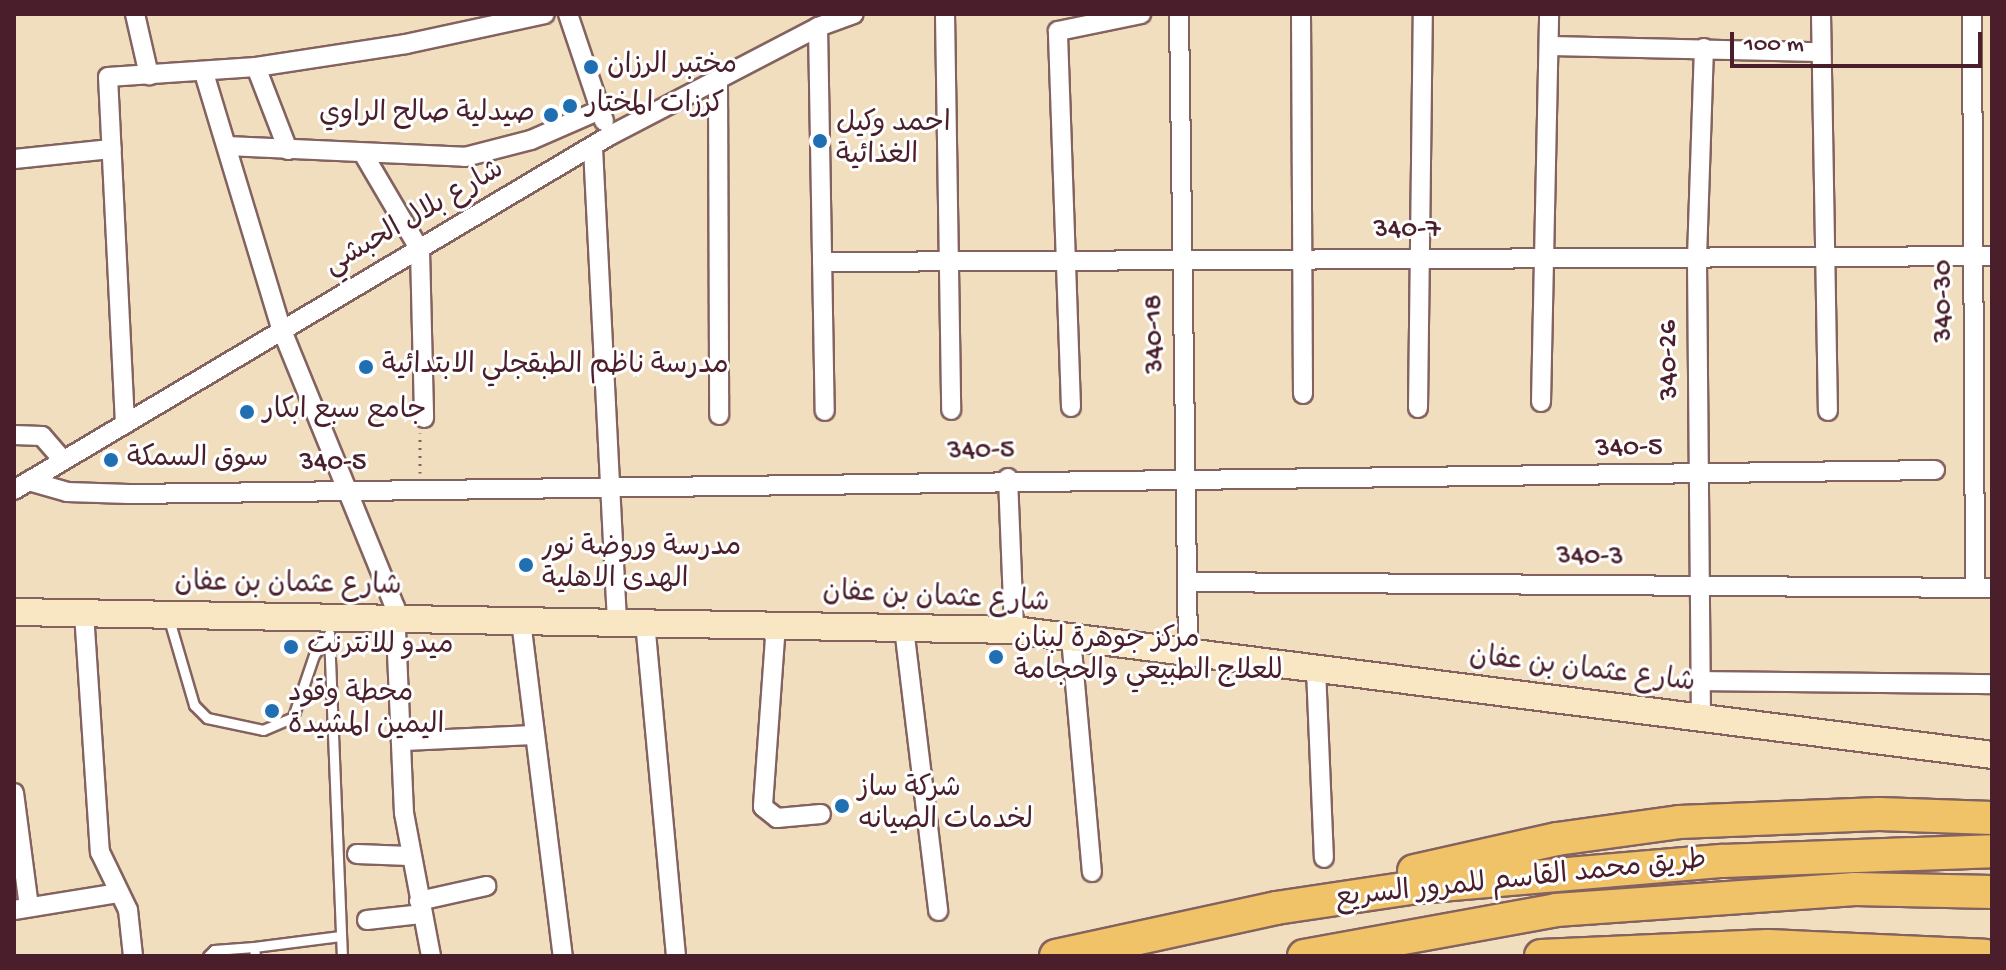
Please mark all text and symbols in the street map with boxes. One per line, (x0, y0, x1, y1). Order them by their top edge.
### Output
scale bar (1734, 16, 1986, 66)
text: 100 m (1744, 31, 1804, 60)
place label: مختبر الرزان (607, 50, 737, 84)
marker: مختبر الرزان (582, 58, 600, 76)
place label: كرزات المختار (586, 89, 724, 123)
marker: كرزات المختار (561, 97, 579, 115)
place label: صيدلية صالح الراوي (319, 98, 535, 132)
marker: صيدلية صالح الراوي (542, 106, 560, 124)
place label: احمد وكيل الغذائية (836, 108, 951, 174)
marker: احمد وكيل الغذائية (811, 132, 829, 150)
street label: شارع بلال الحبشي (319, 154, 511, 284)
street label: 340-7 (1373, 214, 1441, 248)
street label: 340-30 (1928, 260, 1962, 342)
street label: 340-18 (1139, 294, 1173, 374)
street label: 340-26 (1653, 320, 1687, 400)
place label: مدرسة ناظم الطبقجلي الابتدائية (382, 350, 729, 384)
marker: مدرسة ناظم الطبقجلي الابتدائية (357, 358, 375, 376)
place label: جامع سبع ابكار (263, 395, 427, 429)
marker: جامع سبع ابكار (238, 403, 256, 421)
street label: 340-5 (1595, 432, 1663, 466)
street label: 340-5 (947, 435, 1015, 469)
place label: سوق السمكة (127, 443, 268, 477)
street label: 340-5 (299, 447, 367, 481)
marker: سوق السمكة (102, 451, 120, 469)
place label: مدرسة وروضة نور الهدى الاهلية (542, 532, 741, 598)
street label: 340-3 (1556, 541, 1624, 575)
marker: مدرسة وروضة نور الهدى الاهلية (517, 556, 535, 574)
street label: شارع عثمان بن عفان (174, 567, 402, 605)
street label: شارع عثمان بن عفان (822, 576, 1050, 622)
place label: مركز جوهرة لبنان للعلاج الطبيعي والحجامة (1014, 624, 1283, 690)
place label: ميدو للانترنت (307, 630, 454, 664)
marker: ميدو للانترنت (282, 638, 300, 656)
street label: شارع عثمان بن عفان (1467, 640, 1697, 702)
marker: مركز جوهرة لبنان للعلاج الطبيعي والحجامة (985, 646, 1007, 668)
place label: محطة وقود اليمين المشيدة (288, 678, 444, 744)
marker: محطة وقود اليمين المشيدة (263, 702, 281, 720)
place label: شركة ساز لخدمات الصيانه (858, 773, 1033, 839)
marker: شركة ساز لخدمات الصيانه (833, 797, 851, 815)
street label: طريق محمد القاسم للمرور السريع (1334, 845, 1708, 917)

